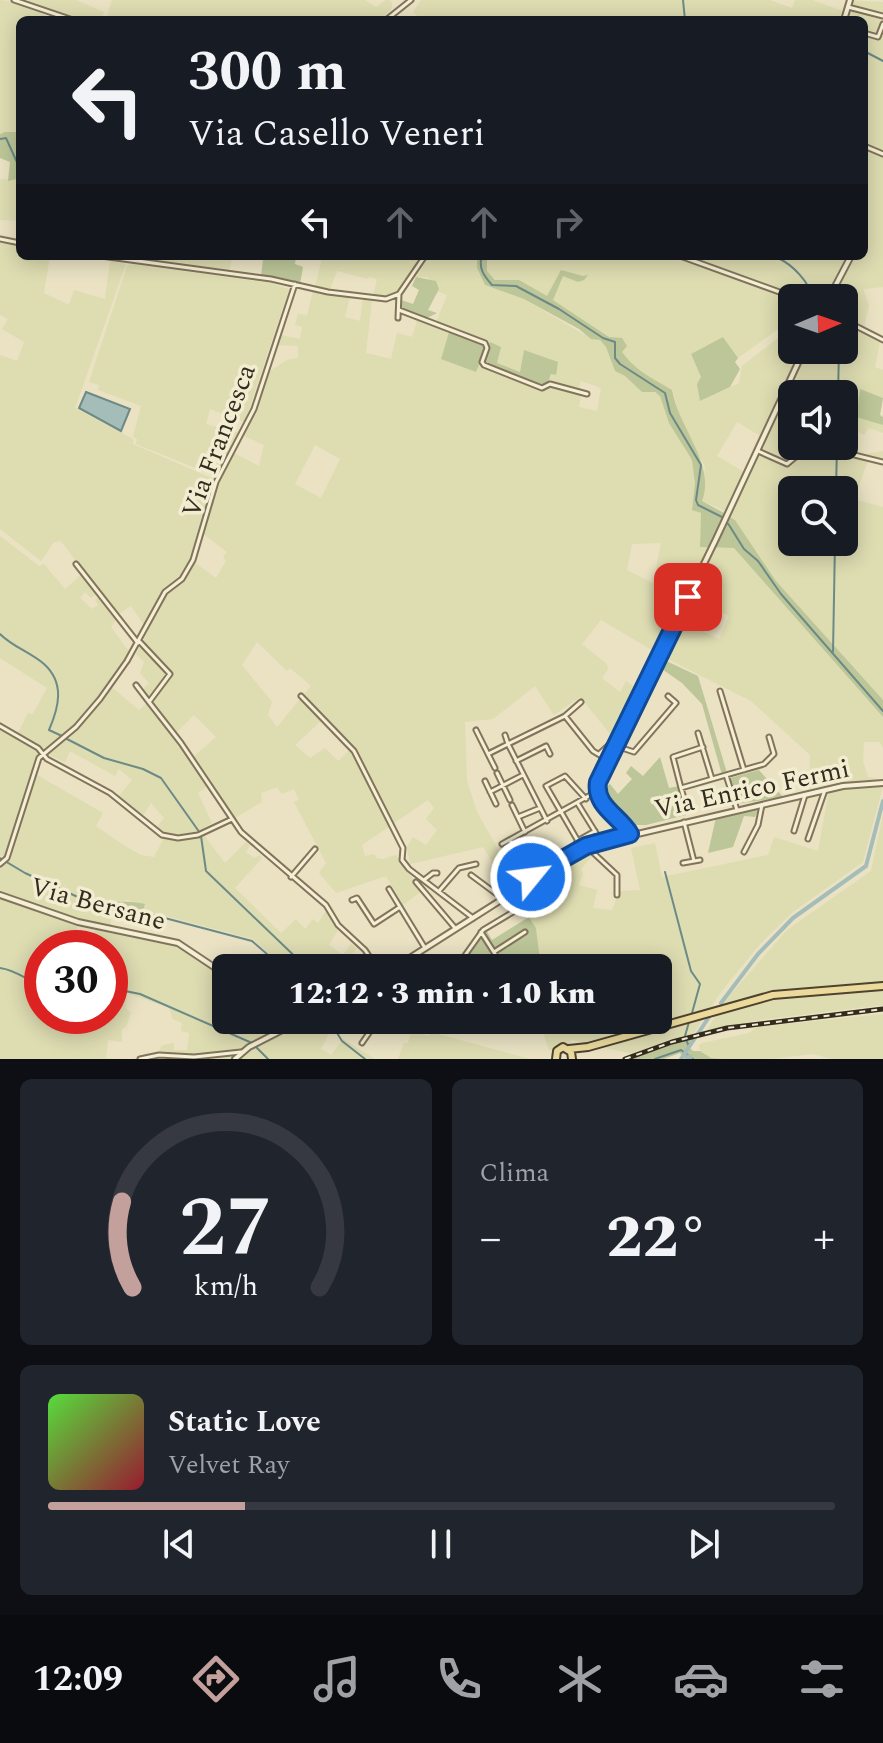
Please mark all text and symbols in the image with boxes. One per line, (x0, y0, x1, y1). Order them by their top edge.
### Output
text: 300 m (188, 30, 347, 115)
icon: left (56, 48, 160, 152)
text: Via Casello Veneri (188, 107, 485, 162)
icon: left (294, 200, 338, 244)
icon: ahead (378, 200, 422, 244)
icon: ahead (462, 200, 506, 244)
icon: right (546, 200, 590, 244)
north arrow (778, 284, 858, 364)
map controls (778, 284, 858, 556)
street label: Via Francesca (171, 358, 267, 524)
button: sound (778, 380, 858, 460)
button: search (778, 476, 858, 556)
pin (654, 563, 722, 631)
icon: arrive (666, 575, 710, 619)
street label: Via Enrico Fermi (651, 749, 853, 829)
position arrow (489, 835, 573, 919)
street label: Via Bersane (26, 867, 170, 941)
speed limit sign: 30 (24, 930, 128, 1034)
text: 12:12 · 3 min · 1.0 km (288, 971, 596, 1017)
text: Clima (480, 1153, 549, 1193)
text: 27 (179, 1166, 272, 1293)
text: 22° (606, 1192, 708, 1284)
text: − (480, 1205, 502, 1272)
text: + (813, 1205, 835, 1272)
text: km/h (194, 1265, 258, 1308)
text: Static Love (168, 1399, 321, 1445)
text: Velvet Ray (168, 1445, 289, 1485)
icon: previous (157, 1522, 201, 1566)
icon: pause (419, 1522, 463, 1566)
icon: next (682, 1522, 726, 1566)
icon: directions (188, 1651, 244, 1707)
icon: music (309, 1651, 365, 1707)
icon: phone (431, 1651, 487, 1707)
icon: climate (552, 1651, 608, 1707)
icon: car (673, 1651, 729, 1707)
icon: filters (794, 1651, 850, 1707)
text: 12:09 (33, 1652, 123, 1707)

